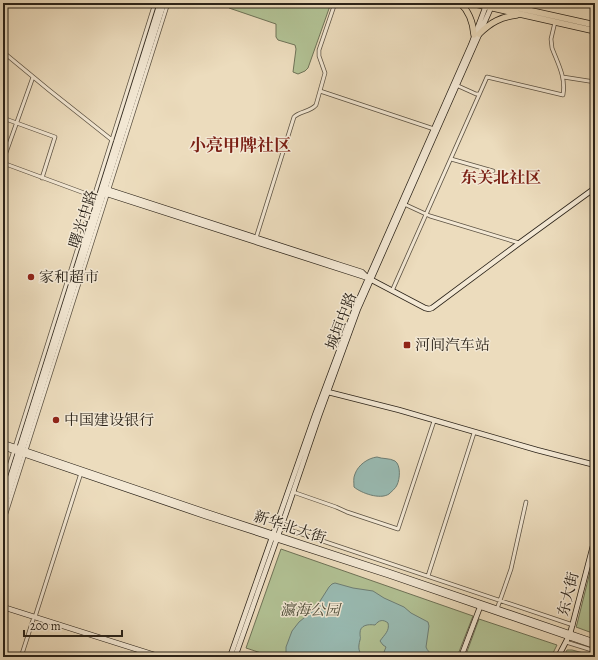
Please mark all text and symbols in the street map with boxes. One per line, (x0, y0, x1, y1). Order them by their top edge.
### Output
district label: 小亮甲牌社区 (189, 134, 291, 157)
district label: 东关北社区 (461, 167, 541, 189)
street label: 曙光中路 (64, 187, 102, 251)
place label: 家和超市 (39, 267, 99, 287)
marker: 家和超市 (26, 272, 36, 282)
street label: 城垣中路 (321, 289, 361, 353)
place label: 河间汽车站 (415, 335, 490, 355)
marker: 河间汽车站 (402, 340, 412, 350)
place label: 中国建设银行 (64, 410, 154, 430)
marker: 中国建设银行 (51, 415, 61, 425)
street label: 新华北大街 (251, 506, 329, 548)
street label: 东大街 (553, 570, 583, 618)
park label: 瀛海公园 (280, 600, 342, 620)
scale bar (24, 612, 122, 638)
text: 200 m (30, 618, 61, 634)

